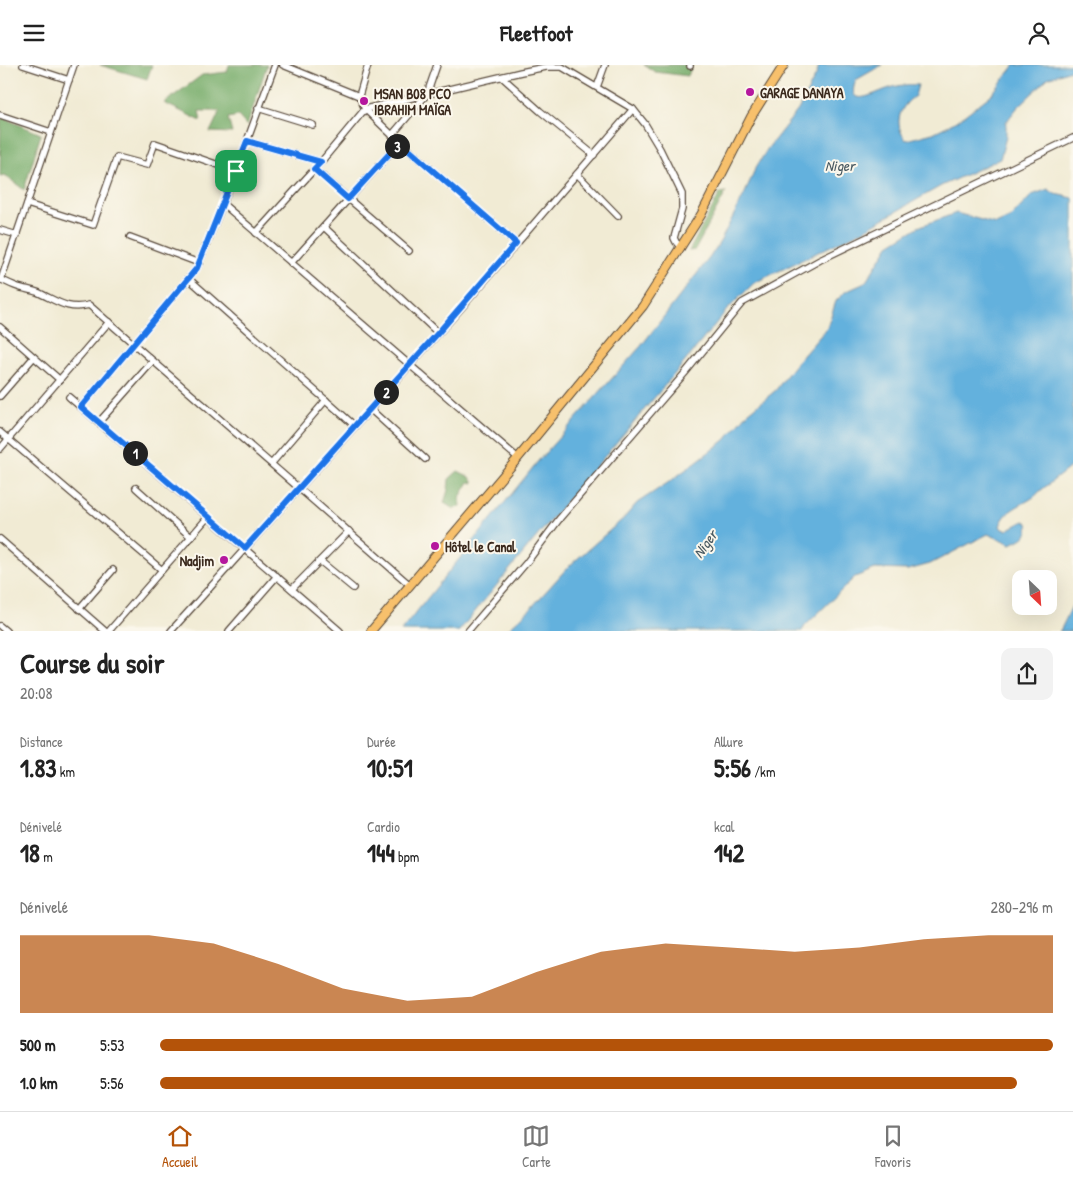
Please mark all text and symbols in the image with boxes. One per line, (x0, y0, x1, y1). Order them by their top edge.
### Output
text: Fleetfoot (500, 18, 573, 48)
icon: menu (20, 19, 48, 47)
icon: person (1025, 19, 1053, 47)
place label: GARAGE DANAYA (760, 83, 844, 102)
place label: MSAN B08 PCO IBRAHIM MAÏGA (374, 84, 451, 119)
marker: GARAGE DANAYA (744, 86, 756, 98)
marker: MSAN B08 PCO IBRAHIM MAÏGA (358, 95, 370, 107)
pin: 3 (384, 133, 410, 159)
text: 3 (394, 137, 401, 156)
pin (215, 150, 257, 192)
water label: Niger (825, 155, 857, 176)
icon: arrive (222, 157, 250, 185)
pin: 2 (374, 379, 398, 405)
text: 2 (383, 383, 390, 402)
pin: 1 (122, 441, 148, 465)
text: 1 (133, 444, 138, 463)
water label: Niger (688, 524, 723, 562)
place label: Hôtel le Canal (445, 537, 516, 556)
marker: Hôtel le Canal (429, 540, 441, 552)
place label: Nadjim (180, 551, 214, 571)
marker: Nadjim (218, 554, 230, 566)
north arrow (1012, 570, 1058, 615)
map controls (1012, 570, 1057, 615)
text: Course du soir (20, 644, 165, 682)
button: share (1001, 648, 1053, 700)
text: 20:08 (20, 682, 52, 704)
text: Distance (20, 732, 63, 751)
text: Durée (367, 732, 396, 751)
text: Allure (714, 732, 743, 751)
text: 1.83 (20, 751, 56, 785)
text: 10:51 (367, 751, 413, 785)
text: 5:56 (714, 751, 751, 785)
text: km (56, 762, 75, 781)
text: /km (751, 762, 775, 781)
text: Dénivelé (20, 817, 62, 836)
text: Cardio (367, 817, 400, 836)
text: kcal (714, 817, 734, 836)
text: 18 (20, 836, 40, 870)
text: 144 (367, 836, 395, 870)
text: 142 (714, 836, 744, 870)
text: m (40, 847, 53, 866)
text: bpm (395, 847, 419, 866)
text: Dénivelé (20, 896, 68, 918)
text: 280–296 m (990, 896, 1053, 918)
text: 500 m (20, 1034, 56, 1056)
text: 5:53 (100, 1034, 124, 1056)
text: 1.0 km (20, 1072, 58, 1094)
text: 5:56 (100, 1072, 124, 1094)
tab: Accueil (162, 1122, 198, 1171)
tab: Carte (522, 1122, 551, 1171)
tab: Favoris (875, 1122, 911, 1171)

